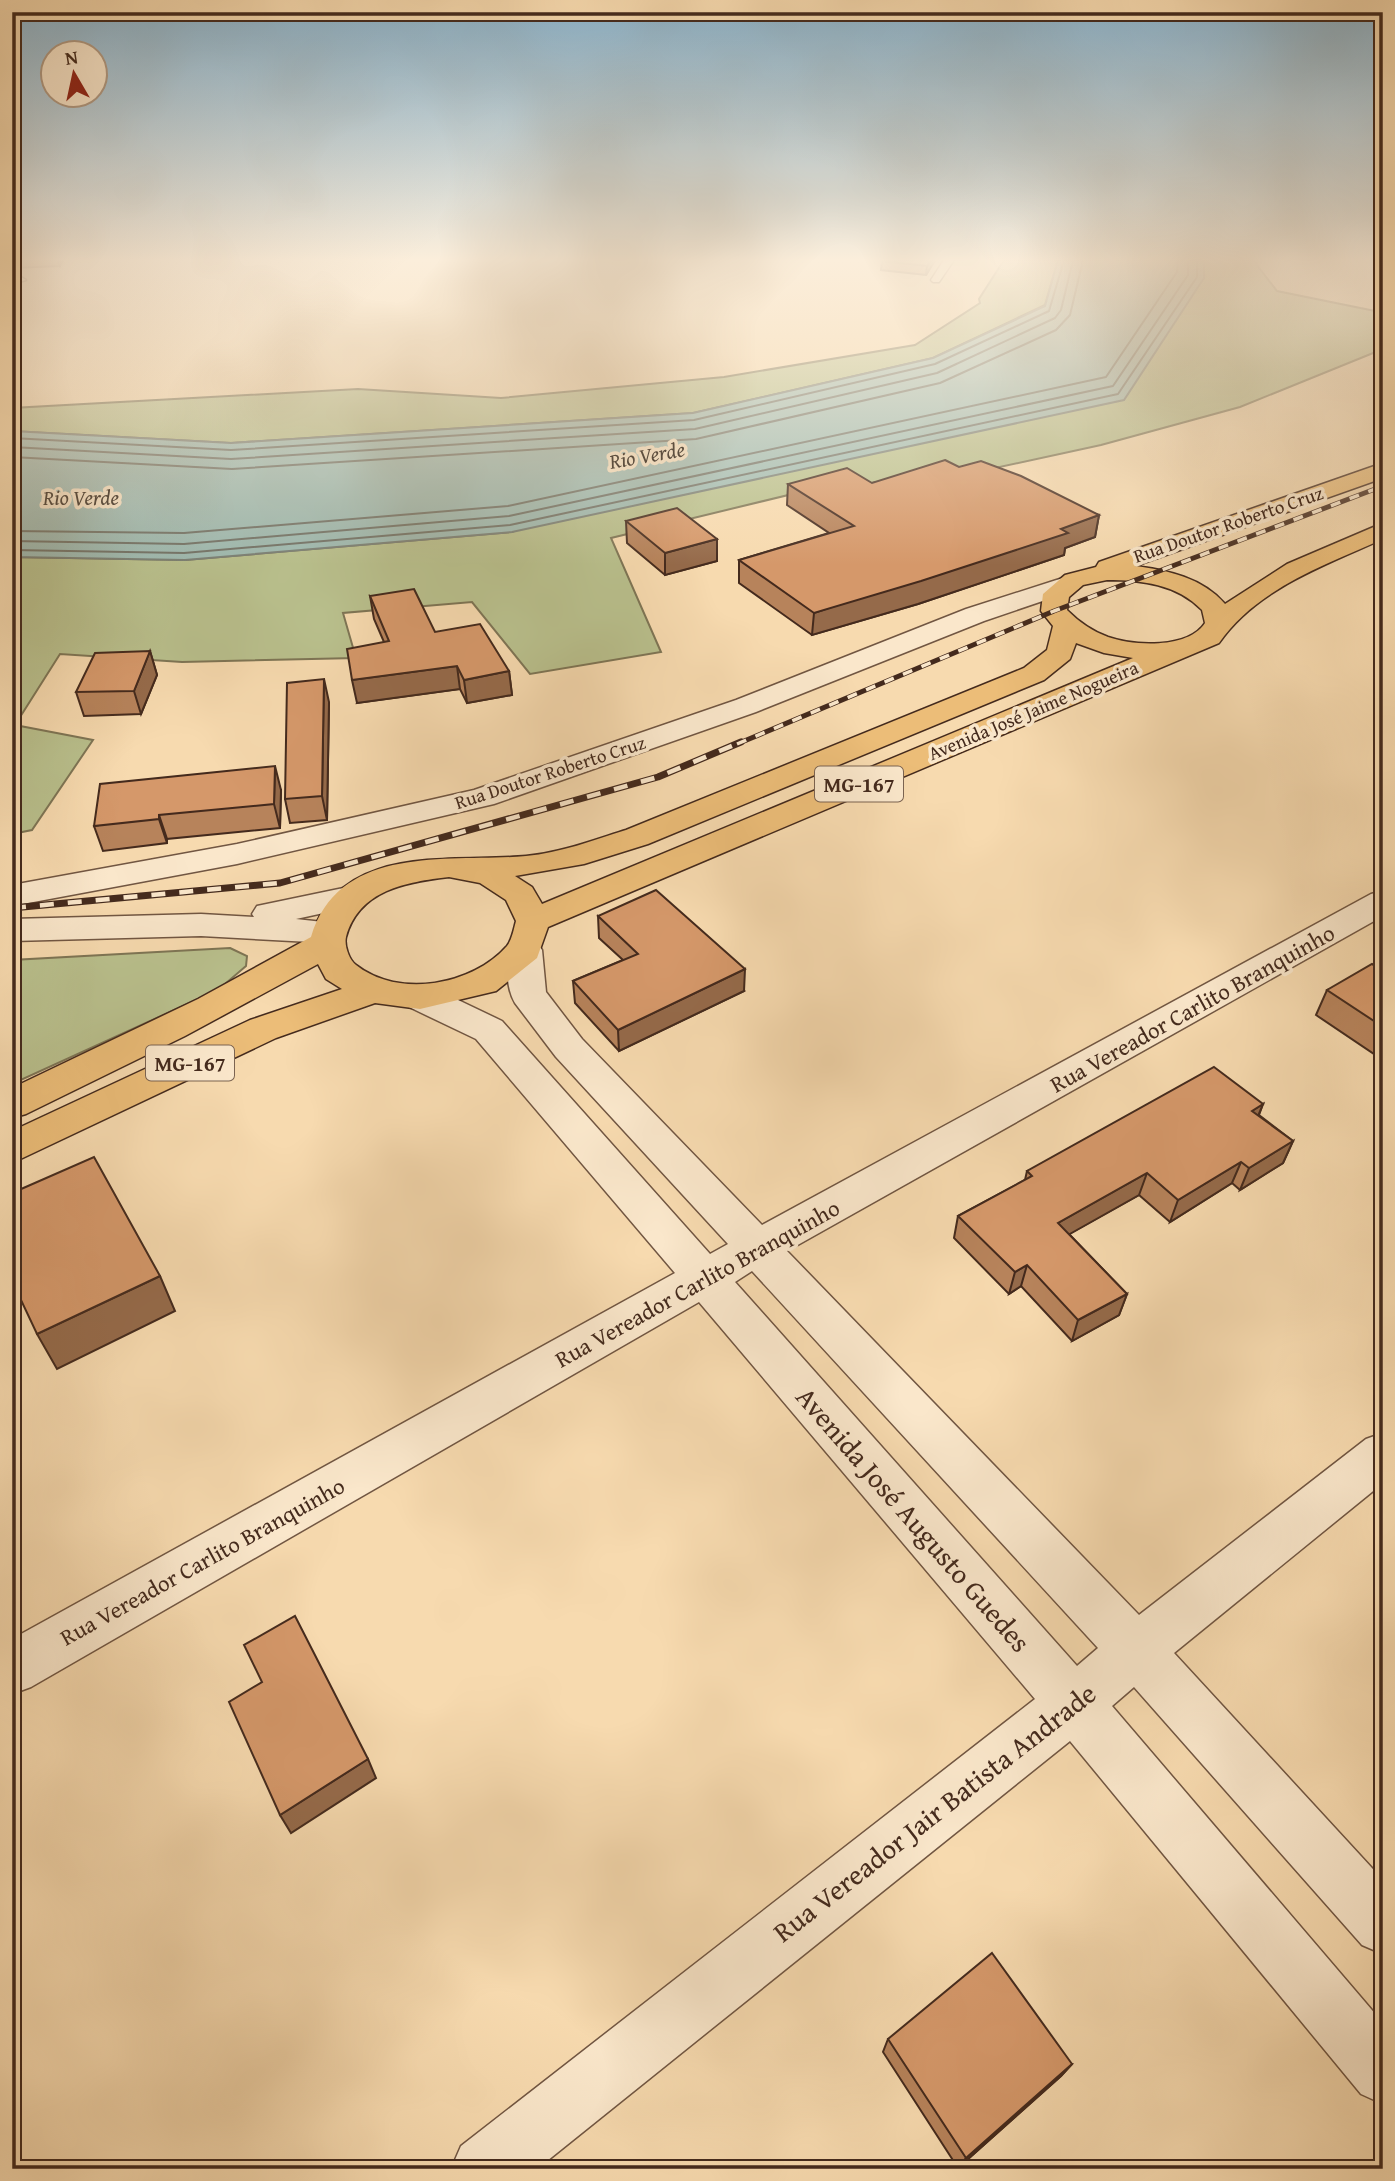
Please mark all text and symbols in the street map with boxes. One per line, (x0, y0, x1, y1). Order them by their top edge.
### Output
north arrow (38, 38, 108, 108)
text: N (63, 42, 80, 72)
water label: Rio Verde (606, 433, 687, 477)
street label: Rua Doutor Roberto Cruz (1129, 478, 1327, 570)
water label: Rio Verde (42, 482, 119, 513)
street label: Avenida José Jaime Nogueira (924, 653, 1142, 767)
street label: Rua Doutor Roberto Cruz (451, 728, 649, 816)
road number: MG-167 (815, 766, 903, 802)
street label: Rua Vereador Carlito Branquinho (1044, 916, 1340, 1100)
road number: MG-167 (146, 1046, 234, 1080)
street label: Rua Vereador Carlito Branquinho (549, 1191, 845, 1375)
street label: Avenida José Augusto Guedes (787, 1377, 1041, 1661)
street label: Rua Vereador Carlito Branquinho (54, 1469, 350, 1653)
street label: Rua Vereador Jair Batista Andrade (764, 1673, 1104, 1951)

